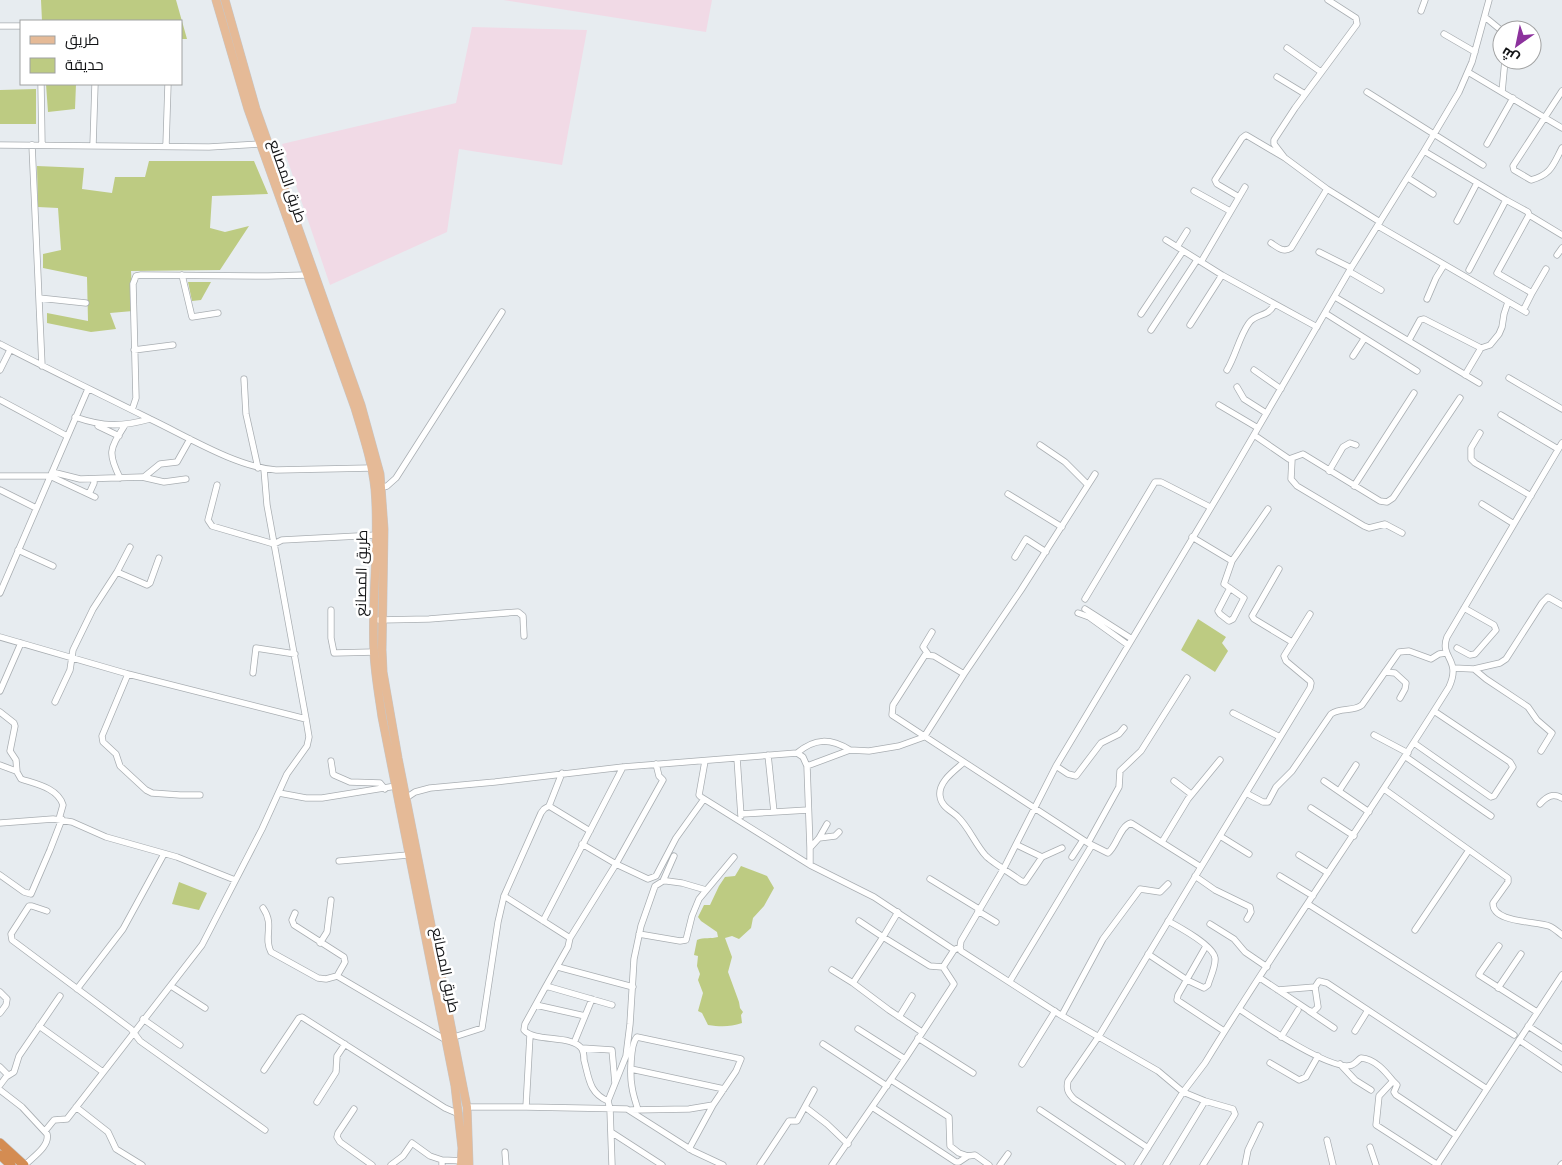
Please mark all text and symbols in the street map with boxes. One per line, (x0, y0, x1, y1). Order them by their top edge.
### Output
legend (20, 20, 182, 85)
north arrow (1492, 20, 1542, 70)
text: طريق (65, 29, 99, 50)
text: ش (1497, 43, 1522, 68)
text: حديقة (65, 54, 104, 75)
street label: طريق المصانع (263, 137, 312, 226)
street label: طريق المصانع (350, 529, 373, 617)
street label: طريق المصانع (426, 925, 465, 1015)

